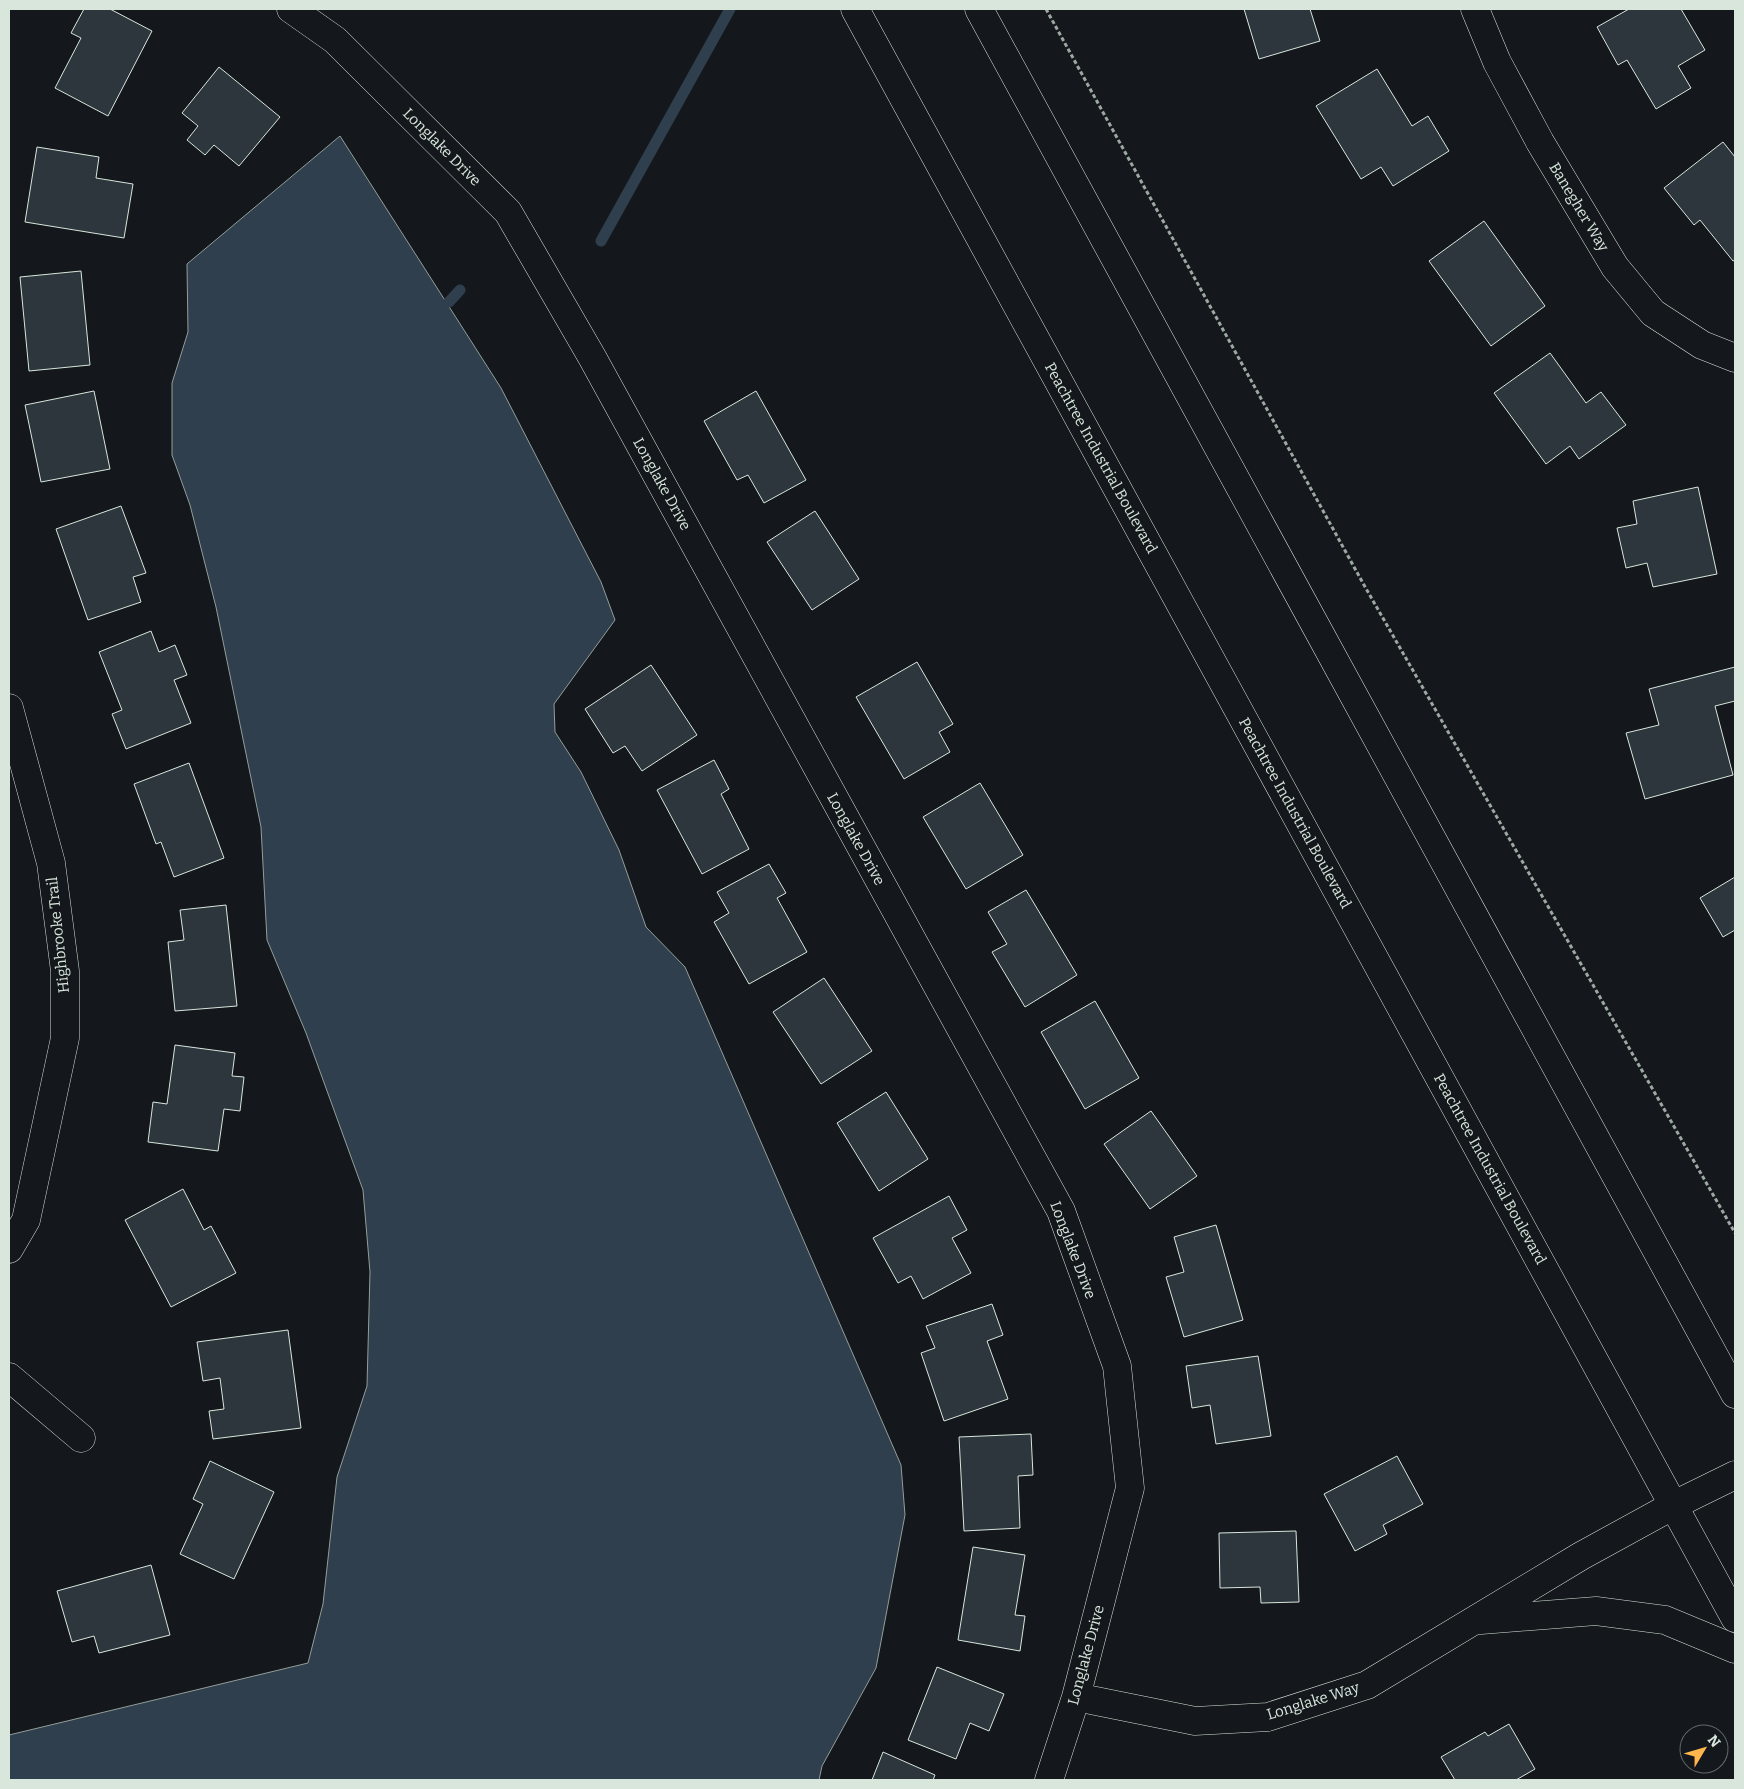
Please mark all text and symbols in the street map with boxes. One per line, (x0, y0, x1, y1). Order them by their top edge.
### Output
street label: Longlake Drive (399, 104, 485, 190)
street label: Banegher Way (1545, 159, 1613, 255)
street label: Peachtree Industrial Boulevard (1041, 359, 1161, 557)
street label: Longlake Drive (629, 435, 695, 533)
street label: Peachtree Industrial Boulevard (1235, 714, 1355, 912)
street label: Longlake Drive (823, 790, 889, 888)
street label: Highbrooke Trail (43, 876, 73, 994)
street label: Peachtree Industrial Boulevard (1430, 1070, 1550, 1268)
street label: Longlake Drive (1046, 1199, 1100, 1301)
street label: Longlake Drive (1064, 1603, 1108, 1707)
street label: Longlake Way (1265, 1678, 1361, 1724)
north arrow (1679, 1724, 1729, 1774)
text: N (1704, 1732, 1724, 1751)

